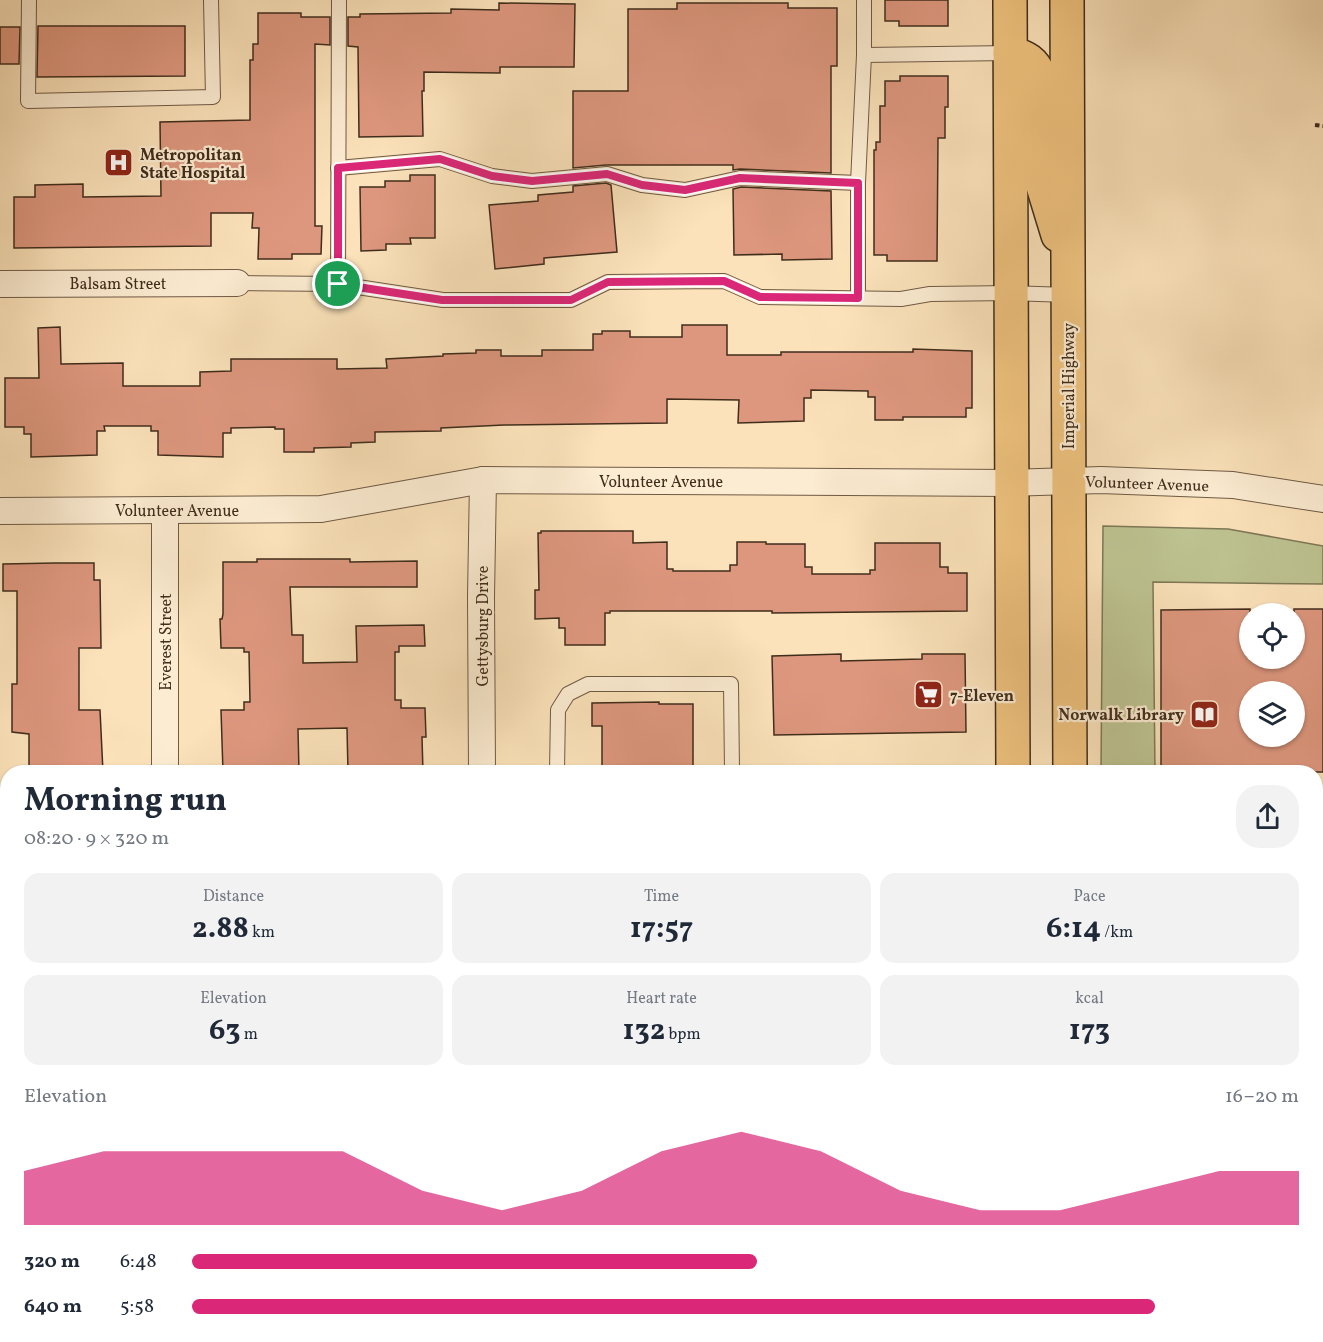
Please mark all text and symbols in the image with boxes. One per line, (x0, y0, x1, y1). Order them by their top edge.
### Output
place label: Metropolitan State Hospital (140, 145, 246, 185)
hospital icon: Metropolitan State Hospital (103, 147, 135, 179)
pin (312, 258, 363, 309)
icon: arrive (321, 267, 354, 300)
street label: Balsam Street (70, 274, 167, 296)
street label: Imperial Highway (1059, 322, 1081, 449)
street label: Volunteer Avenue (599, 472, 723, 494)
street label: Volunteer Avenue (1085, 472, 1209, 498)
street label: Volunteer Avenue (115, 501, 239, 523)
street label: Gettysburg Drive (473, 566, 495, 686)
street label: Everest Street (156, 593, 178, 691)
map controls (1239, 603, 1305, 747)
button: locate (1239, 603, 1305, 669)
supermarket icon: 7-Eleven (913, 679, 945, 711)
button: layers (1239, 681, 1305, 747)
place label: 7-Eleven (950, 686, 1015, 708)
library icon: Norwalk Library (1189, 698, 1221, 730)
place label: Norwalk Library (1059, 705, 1184, 727)
text: Morning run (24, 779, 227, 825)
button: share (1236, 785, 1299, 848)
text: 08:20 · 9 × 320 m (24, 825, 169, 853)
text: Distance (203, 886, 264, 908)
text: Time (644, 886, 679, 908)
text: Pace (1073, 886, 1106, 908)
text: 2.88 (192, 908, 249, 950)
text: 17:57 (630, 908, 693, 950)
text: 6:14 (1046, 908, 1101, 950)
text: km (249, 922, 275, 944)
text: /km (1101, 922, 1133, 944)
text: Elevation (200, 988, 267, 1010)
text: Heart rate (626, 988, 697, 1010)
text: kcal (1075, 988, 1104, 1010)
text: 63 (209, 1010, 241, 1052)
text: 132 (622, 1010, 665, 1052)
text: 173 (1069, 1010, 1110, 1052)
text: m (241, 1024, 258, 1046)
text: bpm (665, 1024, 701, 1046)
text: Elevation (24, 1083, 107, 1111)
text: 16–20 m (1225, 1083, 1299, 1111)
text: 320 m (24, 1248, 80, 1276)
text: 6:48 (120, 1248, 157, 1276)
text: 640 m (24, 1293, 82, 1321)
text: 5:58 (120, 1293, 154, 1321)

